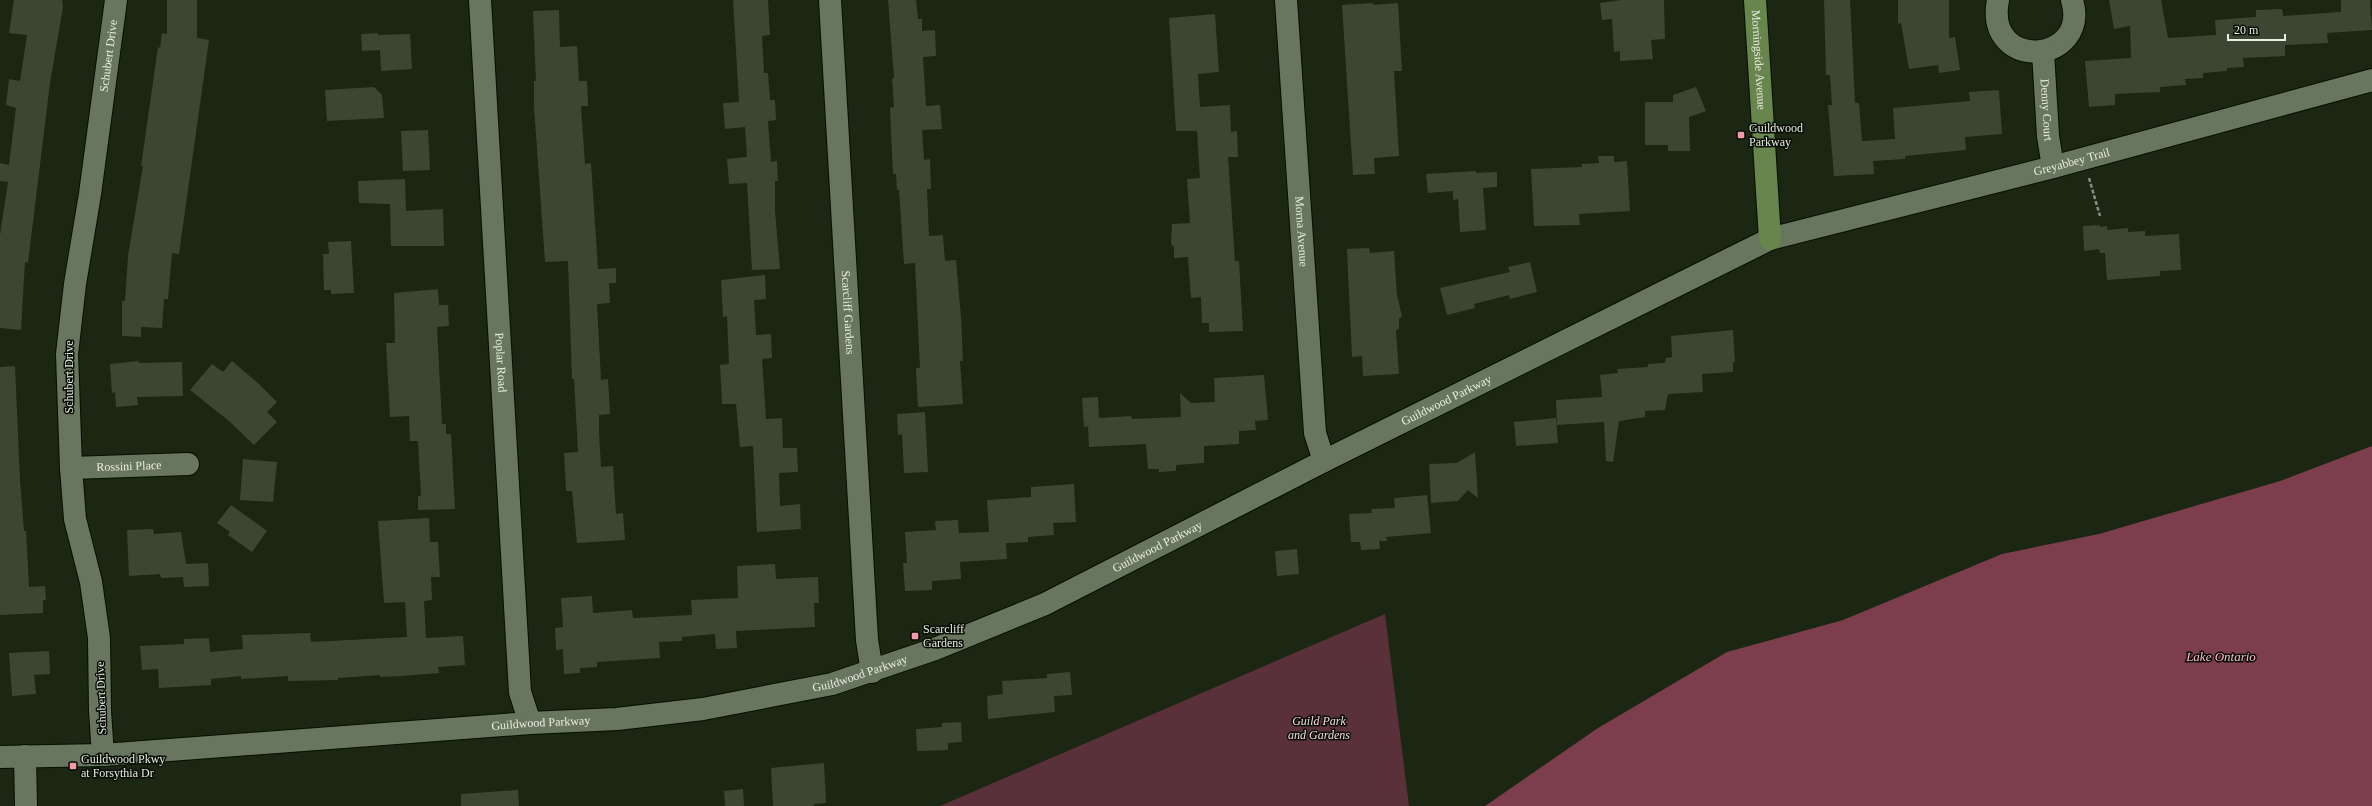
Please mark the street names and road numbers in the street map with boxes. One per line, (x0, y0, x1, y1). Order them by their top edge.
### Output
street label: Morningside Avenue (1749, 9, 1769, 110)
street label: Schubert Drive (97, 19, 120, 93)
street label: Denny Court (2038, 78, 2056, 143)
street label: Greyabbey Trail (2032, 145, 2112, 179)
street label: Morna Avenue (1292, 196, 1311, 267)
street label: Scarcliff Gardens (839, 270, 858, 355)
street label: Poplar Road (492, 332, 510, 393)
street label: Schubert Drive (62, 341, 76, 413)
street label: Guildwood Parkway (1399, 372, 1494, 428)
street label: Rossini Place (96, 458, 162, 474)
street label: Guildwood Parkway (1110, 518, 1204, 575)
street label: Guildwood Parkway (811, 652, 909, 695)
street label: Schubert Drive (93, 661, 109, 735)
street label: Guildwood Parkway (491, 713, 591, 733)

